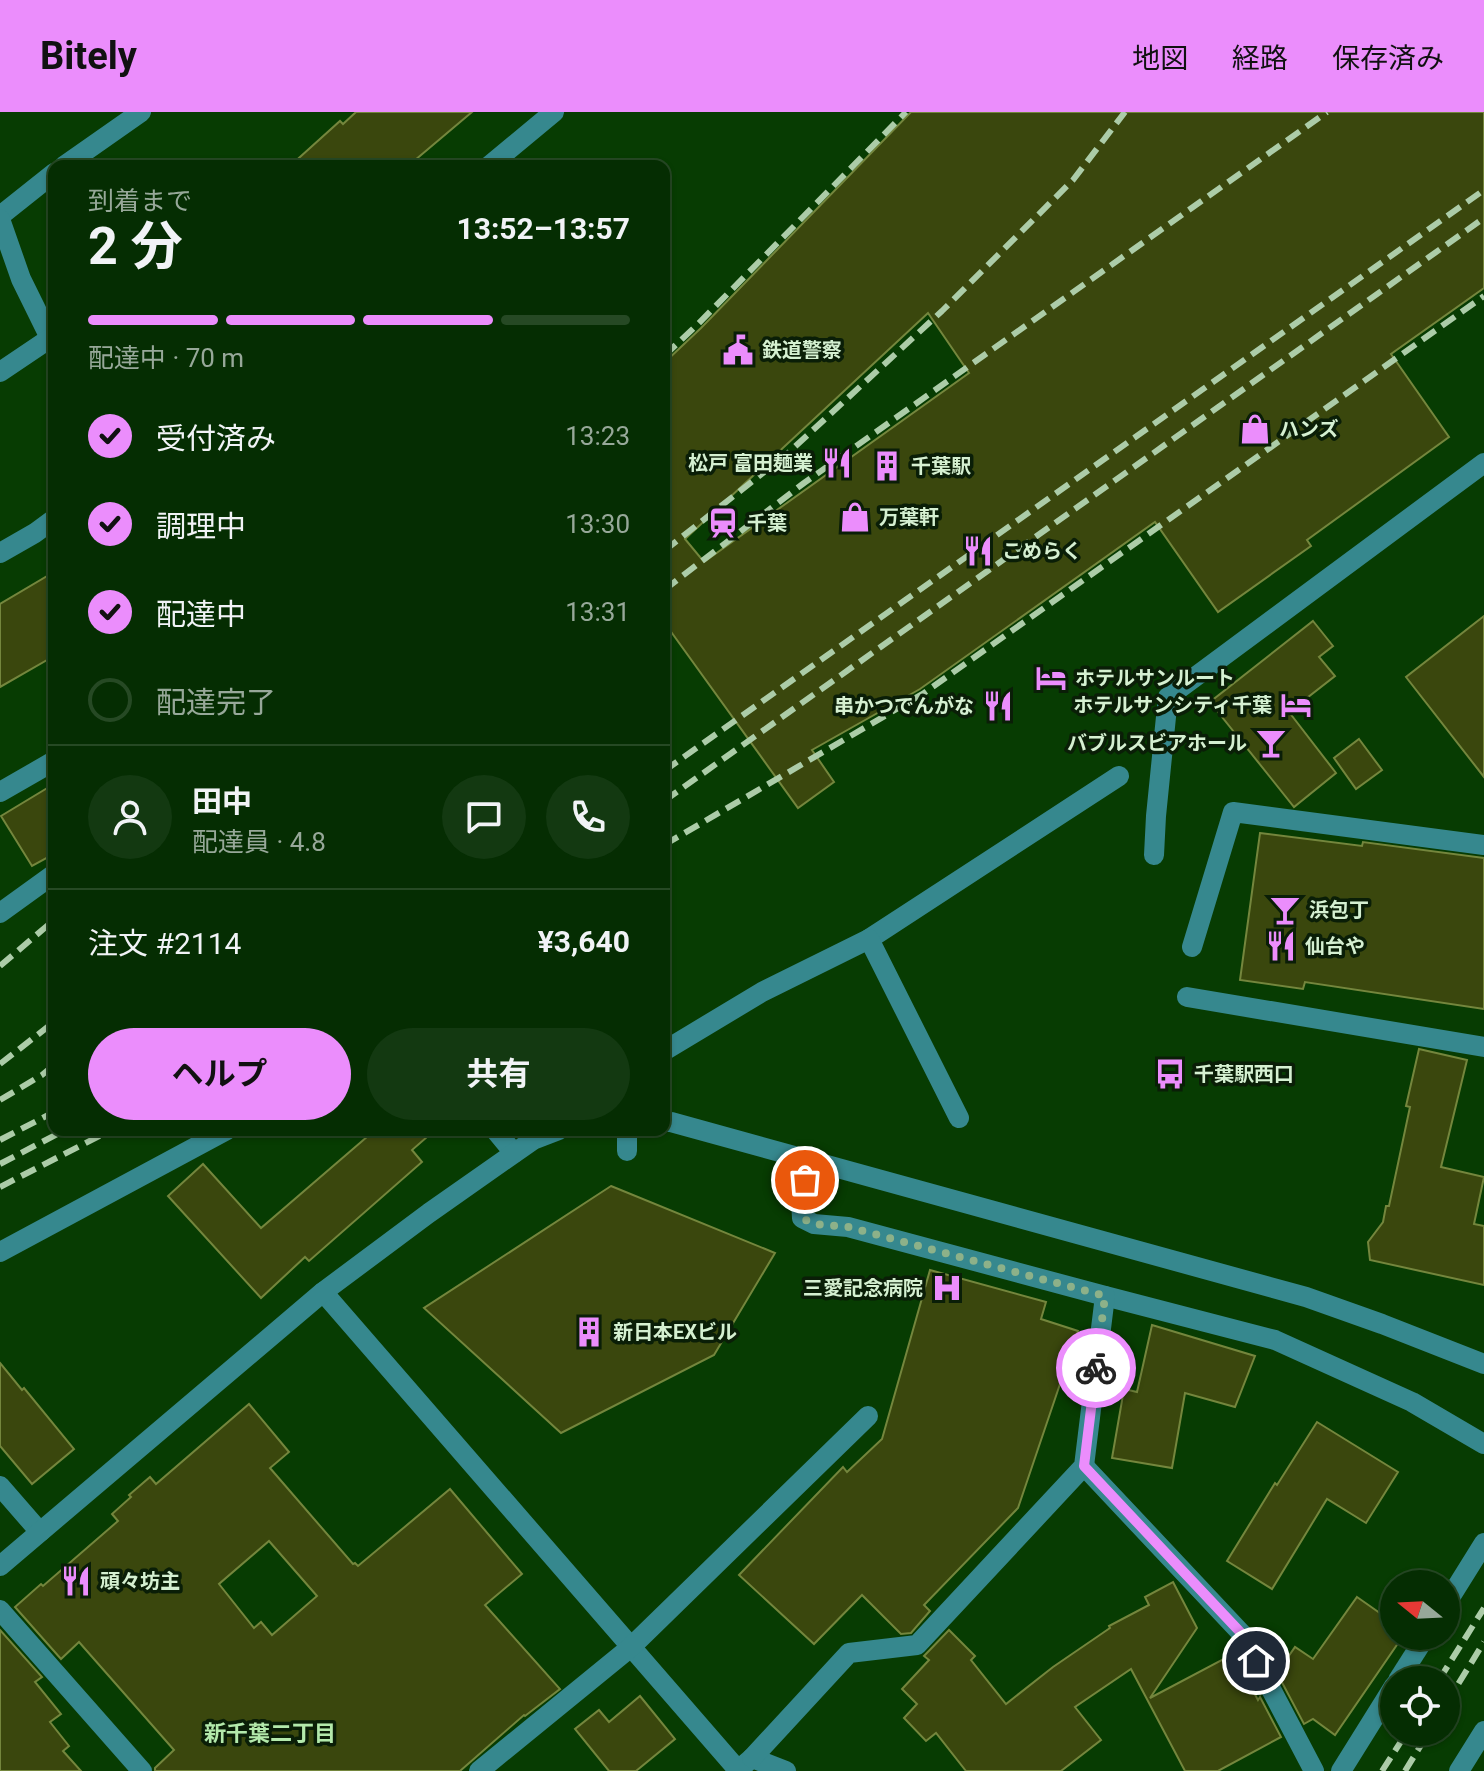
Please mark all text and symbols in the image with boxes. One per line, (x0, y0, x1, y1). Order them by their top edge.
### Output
text: Bitely (40, 34, 137, 78)
text: 地図 (1132, 42, 1188, 75)
text: 経路 (1232, 42, 1288, 75)
text: 保存済み (1332, 42, 1444, 75)
text: 到着まで (88, 186, 192, 216)
text: 13:52–13:57 (456, 211, 630, 246)
text: 2 分 (88, 216, 183, 277)
public building icon: 鉄道警察 (721, 333, 755, 367)
place label: 鉄道警察 (762, 338, 842, 362)
text: 配達中 · 70 m (88, 343, 244, 373)
shop icon: ハンズ (1238, 412, 1272, 446)
icon: check (88, 414, 132, 458)
place label: ハンズ (1279, 417, 1339, 441)
text: 受付済み (156, 421, 276, 456)
text: 13:23 (565, 421, 630, 451)
restaurant icon: 松戸 富田麺業 (820, 446, 854, 480)
building icon: 千葉駅 (870, 449, 904, 483)
place label: 松戸 富田麺業 (688, 451, 813, 475)
place label: 千葉駅 (911, 454, 971, 478)
shop icon: 万葉軒 (838, 500, 872, 534)
icon: check (88, 502, 132, 546)
place label: 万葉軒 (879, 505, 939, 529)
station icon: 千葉 (706, 506, 740, 540)
text: 調理中 (156, 509, 246, 544)
text: 13:30 (565, 509, 630, 539)
place label: 千葉 (747, 511, 787, 535)
restaurant icon: こめらく (961, 534, 995, 568)
place label: こめらく (1002, 539, 1082, 563)
icon: check (88, 590, 132, 634)
text: 配達中 (156, 597, 246, 632)
text: 13:31 (565, 597, 630, 627)
hotel icon: ホテルサンルート (1034, 661, 1068, 695)
place label: ホテルサンルート (1075, 666, 1235, 690)
text: 配達完了 (156, 685, 276, 720)
hotel icon: ホテルサンシティ千葉 (1279, 688, 1313, 722)
restaurant icon: 串かつでんがな (981, 689, 1015, 723)
place label: ホテルサンシティ千葉 (1073, 693, 1272, 717)
place label: 串かつでんがな (834, 694, 974, 718)
bar icon: バブルスビアホール (1254, 726, 1288, 760)
place label: バブルスビアホール (1067, 731, 1247, 755)
button: person (88, 775, 172, 859)
button: chat (442, 775, 526, 859)
button: phone (546, 775, 630, 859)
text: 田中 (192, 784, 252, 819)
text: 配達員 · 4.8 (192, 827, 326, 857)
bar icon: 浜包丁 (1268, 893, 1302, 927)
place label: 浜包丁 (1309, 898, 1369, 922)
text: ¥3,640 (538, 924, 630, 959)
text: 注文 #2114 (88, 926, 241, 961)
restaurant icon: 仙台や (1264, 929, 1298, 963)
place label: 仙台や (1305, 934, 1365, 958)
button: ヘルプ (88, 1028, 351, 1120)
button: 共有 (367, 1028, 630, 1120)
bus stop icon: 千葉駅西口 (1153, 1057, 1187, 1091)
place label: 千葉駅西口 (1194, 1062, 1294, 1086)
pin (771, 1146, 839, 1214)
icon: bag (783, 1158, 827, 1202)
hospital icon: 三愛記念病院 (930, 1271, 964, 1305)
place label: 三愛記念病院 (803, 1276, 923, 1300)
building icon: 新日本EXビル (572, 1315, 606, 1349)
place label: 新日本EXビル (613, 1320, 737, 1344)
courier (1056, 1328, 1136, 1408)
icon: bike (1074, 1346, 1118, 1390)
restaurant icon: 頑々坊主 (59, 1564, 93, 1598)
place label: 頑々坊主 (100, 1569, 180, 1593)
north arrow (1380, 1570, 1460, 1650)
map controls (1380, 1570, 1460, 1746)
pin (1222, 1627, 1290, 1695)
icon: home (1234, 1639, 1278, 1683)
button: locate (1380, 1666, 1460, 1746)
district label: 新千葉二丁目 (204, 1721, 336, 1746)

